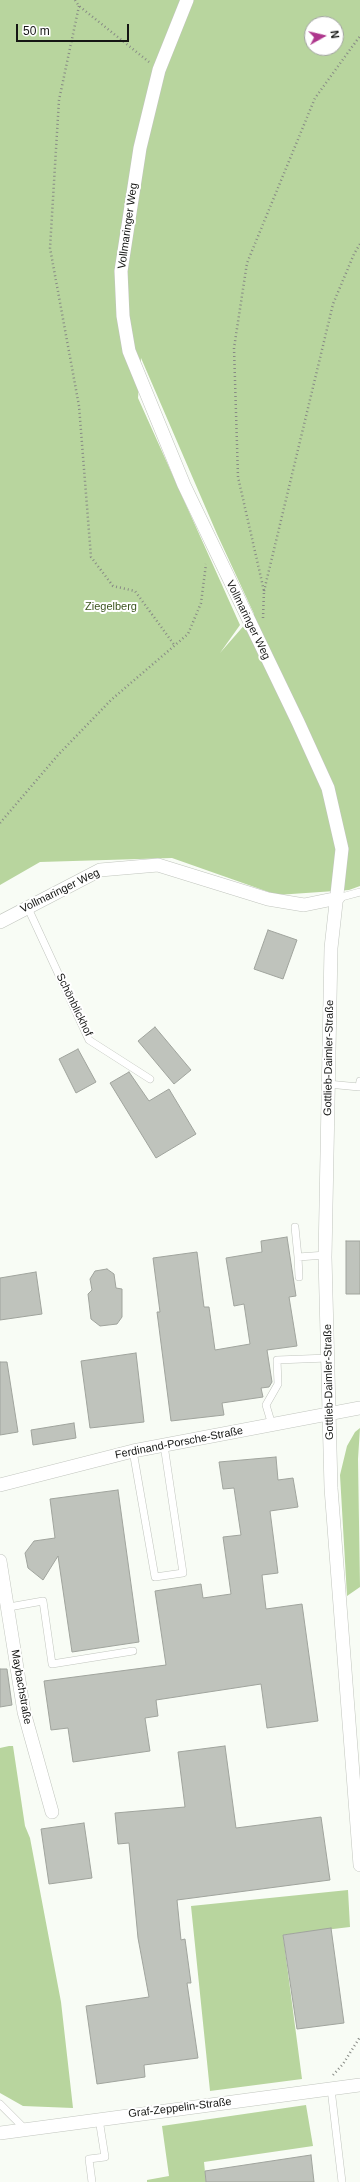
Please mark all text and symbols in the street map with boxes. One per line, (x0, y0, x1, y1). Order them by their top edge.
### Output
scale bar (18, 16, 131, 42)
north arrow (304, 16, 344, 56)
text: 50 m (23, 24, 50, 38)
text: N (328, 30, 341, 39)
street label: Vollmaringer Weg (115, 182, 141, 270)
street label: Vollmaringer Weg (223, 578, 273, 662)
park label: Ziegelberg (85, 600, 137, 614)
street label: Vollmaringer Weg (18, 866, 102, 916)
street label: Schönblickhof (53, 971, 95, 1039)
street label: Gottlieb-Daimler-Straße (321, 1000, 337, 1116)
street label: Gottlieb-Daimler-Straße (321, 1324, 337, 1440)
street label: Ferdinand-Porsche-Straße (114, 1424, 244, 1462)
street label: Maybachstraße (8, 1649, 34, 1725)
street label: Graf-Zeppelin-Straße (128, 2095, 232, 2121)

